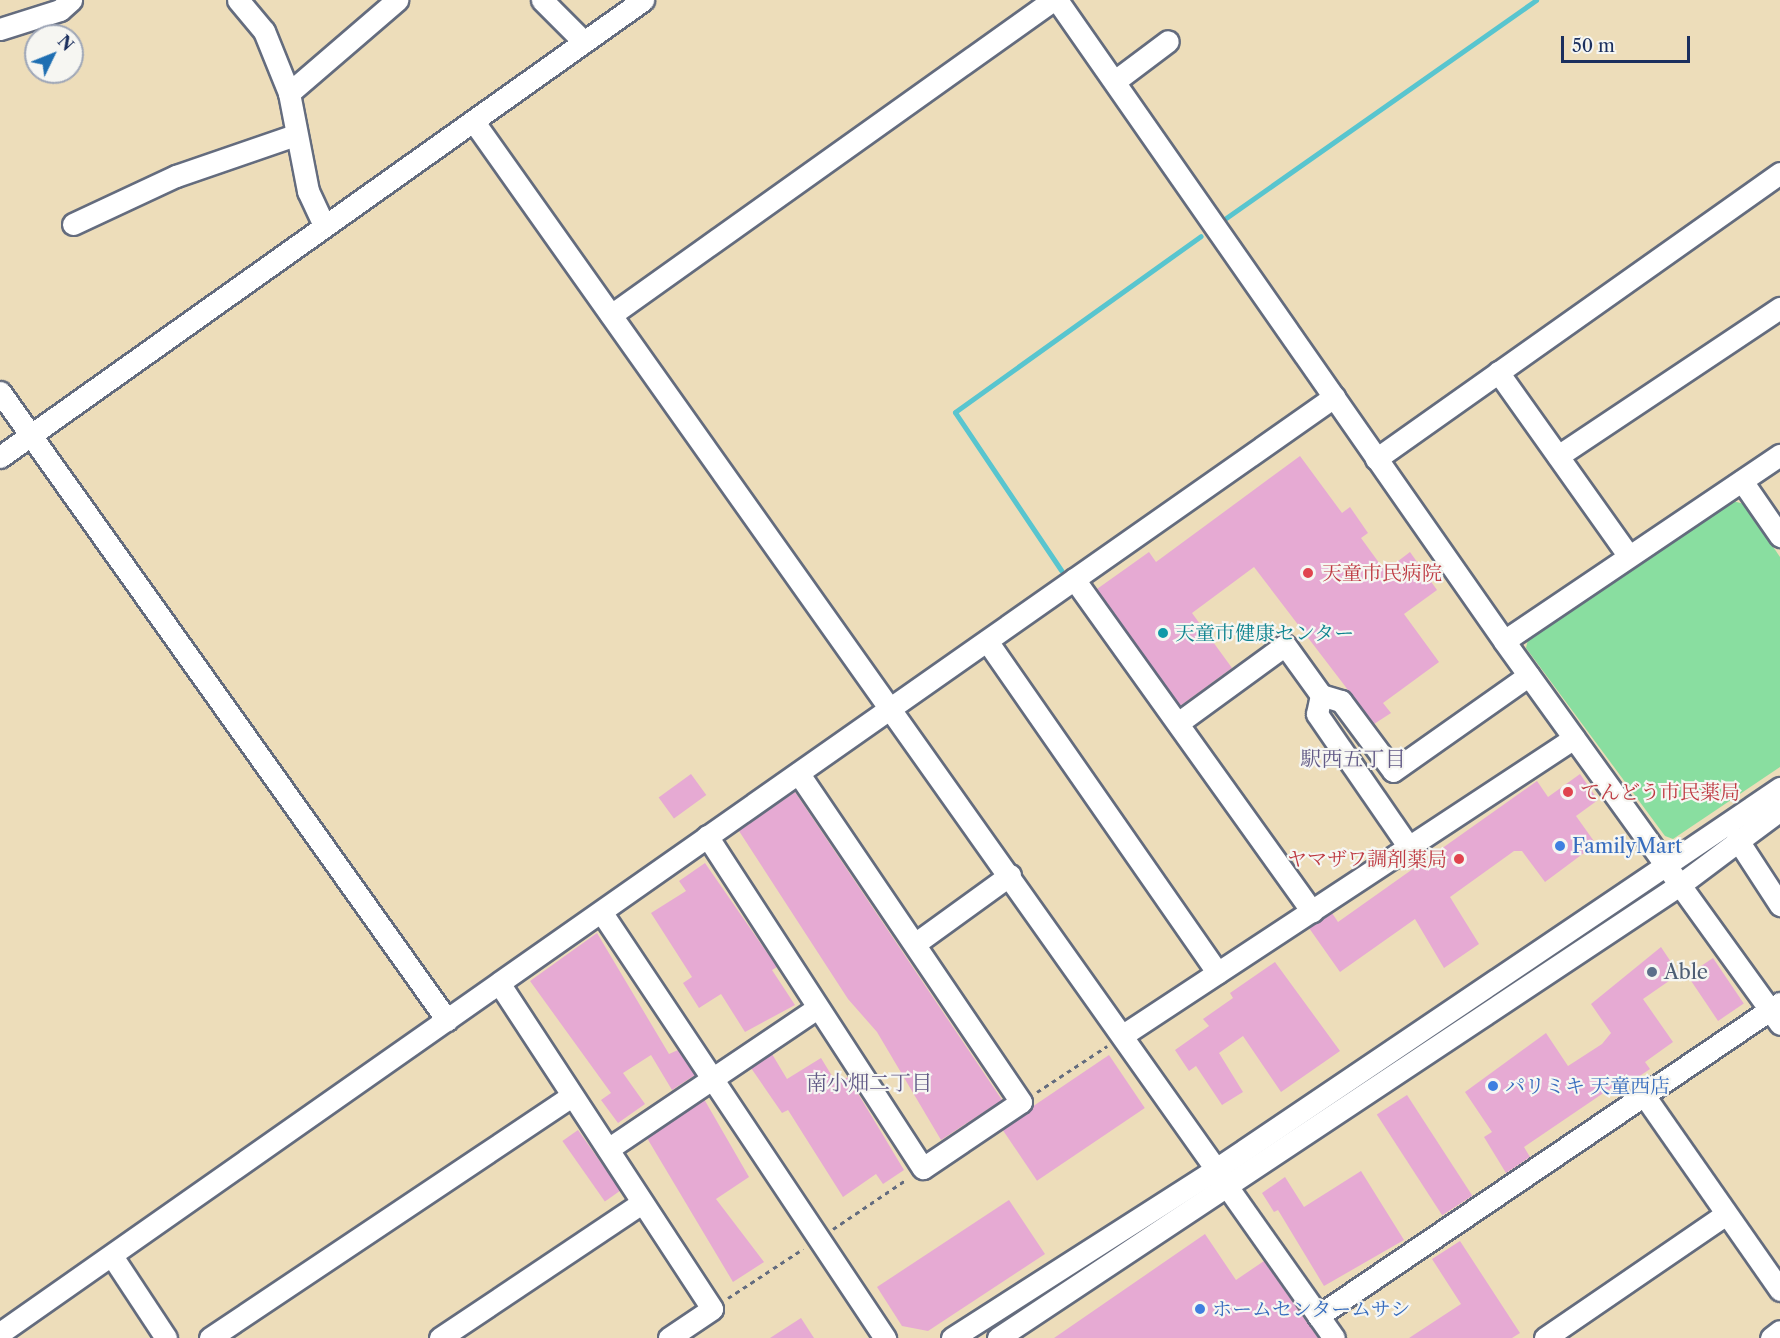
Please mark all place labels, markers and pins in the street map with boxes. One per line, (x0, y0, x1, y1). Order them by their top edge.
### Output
place label: 天童市民病院 (1322, 561, 1442, 585)
marker: 天童市民病院 (1299, 564, 1317, 582)
place label: 天童市健康センター (1175, 621, 1355, 645)
marker: 天童市健康センター (1156, 626, 1170, 640)
place label: てんどう市民薬局 (1580, 780, 1740, 804)
marker: てんどう市民薬局 (1561, 785, 1575, 799)
place label: FamilyMart (1572, 834, 1682, 858)
marker: FamilyMart (1553, 839, 1567, 853)
place label: ヤマザワ調剤薬局 (1287, 847, 1447, 871)
marker: ヤマザワ調剤薬局 (1452, 852, 1466, 866)
place label: Able (1664, 960, 1708, 984)
marker: Able (1645, 965, 1659, 979)
place label: パリミキ 天童西店 (1505, 1074, 1670, 1098)
marker: パリミキ 天童西店 (1486, 1079, 1500, 1093)
place label: ホームセンタームサシ (1212, 1297, 1412, 1321)
marker: ホームセンタームサシ (1193, 1302, 1207, 1316)

